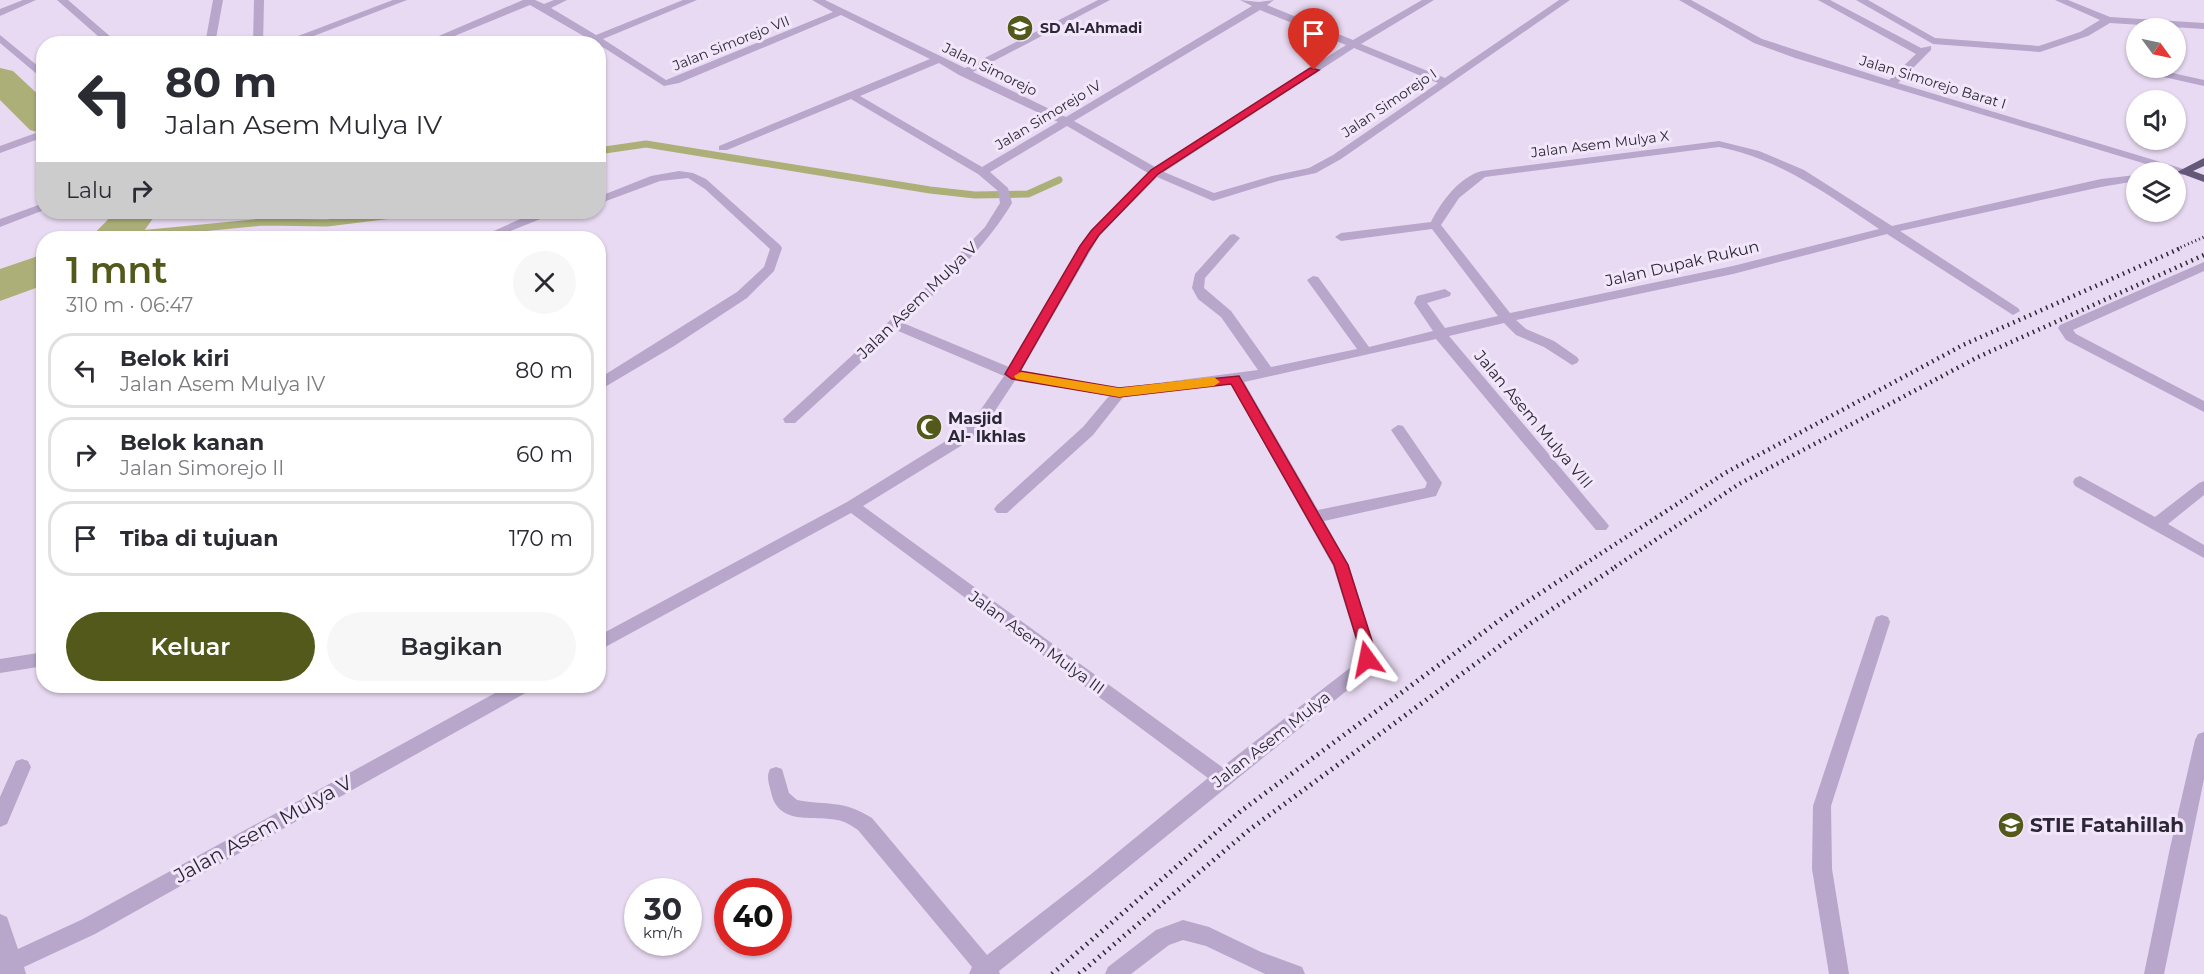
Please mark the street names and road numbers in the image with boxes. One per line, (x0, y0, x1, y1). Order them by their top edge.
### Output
street label: Jalan Simorejo VII (669, 11, 792, 75)
street label: Jalan Simorejo (939, 38, 1040, 100)
street label: Jalan Simorejo Barat I (1857, 51, 2008, 113)
street label: Jalan Simorejo I (1337, 65, 1440, 142)
street label: Jalan Simorejo IV (991, 76, 1104, 154)
street label: Jalan Asem Mulya X (1529, 127, 1670, 162)
street label: Jalan Asem Mulya V (853, 237, 982, 363)
street label: Jalan Dupak Rukun (1602, 237, 1761, 291)
street label: Jalan Asem Mulya VIII (1470, 346, 1597, 492)
street label: Jalan Asem Mulya III (964, 586, 1108, 698)
street label: Jalan Asem Mulya (1208, 687, 1334, 792)
street label: Jalan Asem Mulya V (169, 770, 356, 888)

